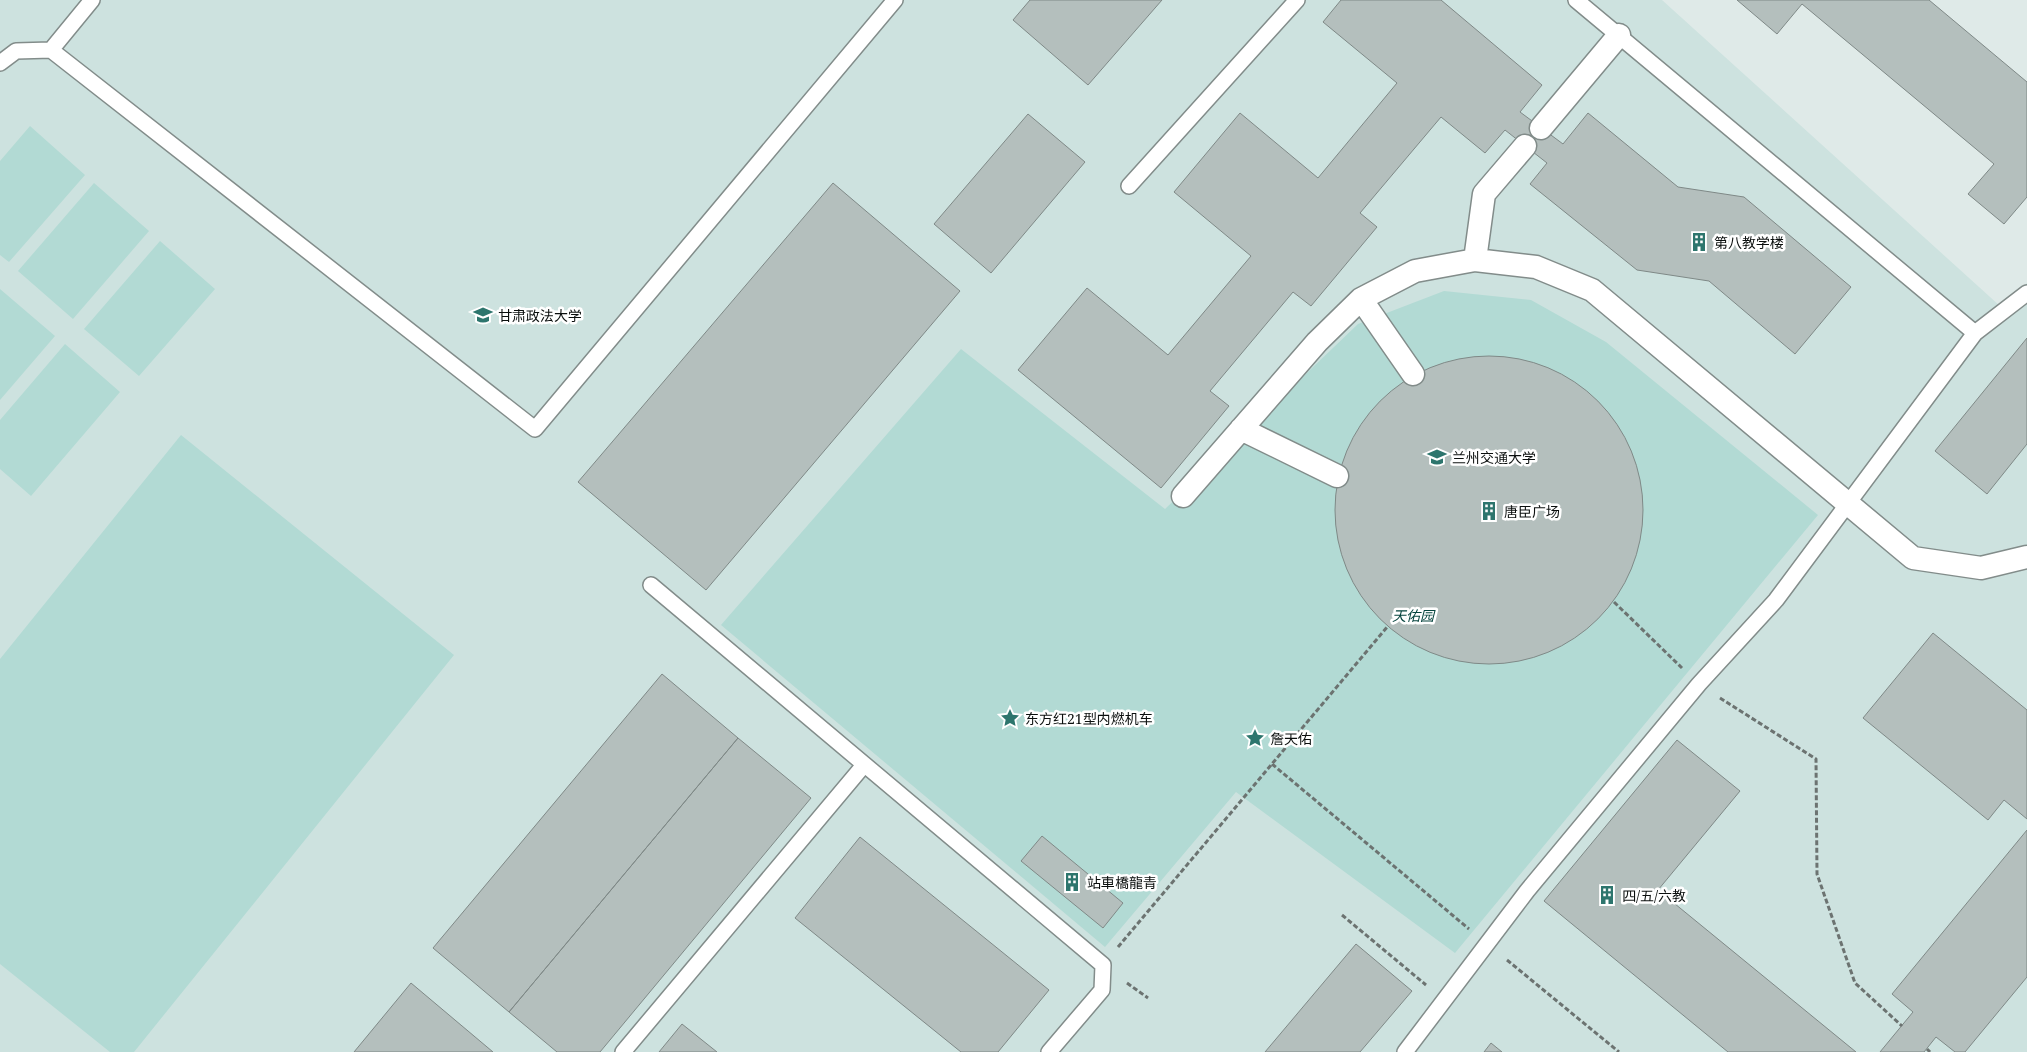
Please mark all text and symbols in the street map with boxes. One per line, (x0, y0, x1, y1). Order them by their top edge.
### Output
building icon: 第八教学楼 (1688, 231, 1710, 253)
place label: 第八教学楼 (1714, 233, 1784, 252)
school or university icon: 甘肃政法大学 (472, 304, 494, 326)
place label: 甘肃政法大学 (498, 306, 582, 325)
school or university icon: 兰州交通大学 (1426, 446, 1448, 468)
place label: 兰州交通大学 (1452, 448, 1536, 467)
building icon: 唐臣广场 (1478, 500, 1500, 522)
place label: 唐臣广场 (1504, 502, 1560, 521)
park label: 天佑园 (1392, 606, 1436, 625)
place icon: 东方红21型内燃机车 (999, 707, 1021, 729)
place label: 东方红21型内燃机车 (1025, 709, 1153, 728)
place icon: 詹天佑 (1244, 727, 1266, 749)
place label: 詹天佑 (1270, 729, 1312, 748)
building icon: 站車橋龍青 (1061, 871, 1083, 893)
place label: 站車橋龍青 (1087, 873, 1157, 892)
building icon: 四/五/六教 (1596, 884, 1618, 906)
place label: 四/五/六教 (1622, 886, 1686, 905)

